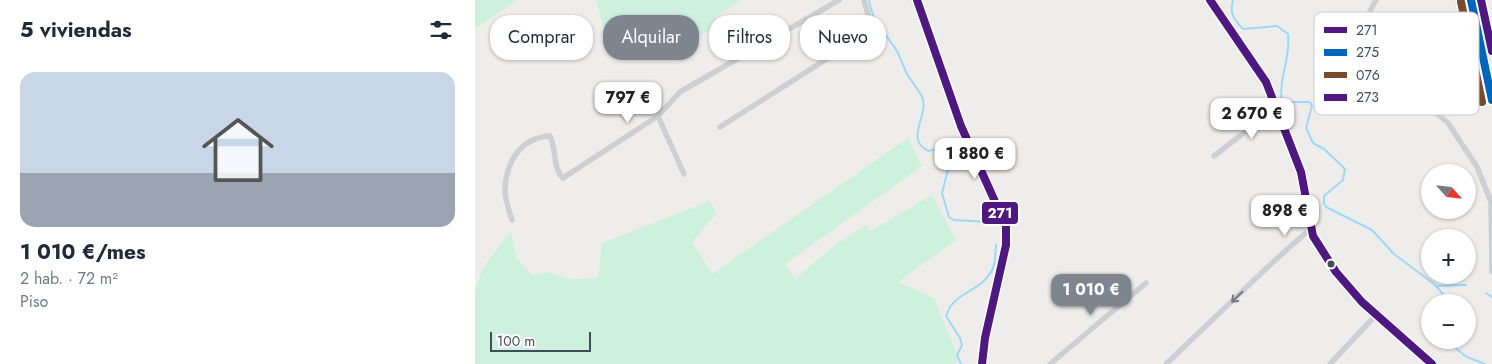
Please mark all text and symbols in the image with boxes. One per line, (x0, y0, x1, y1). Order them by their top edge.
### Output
legend (1314, 12, 1479, 115)
text: 5 viviendas (20, 15, 132, 45)
chip: Comprar (490, 15, 593, 60)
chip: Alquilar (603, 15, 699, 60)
chip: Filtros (709, 15, 790, 60)
chip: Nuevo (800, 15, 886, 60)
icon: filters (427, 16, 455, 44)
text: 271 (1356, 20, 1378, 40)
text: 275 (1356, 42, 1379, 62)
text: 076 (1356, 65, 1380, 85)
pin: 797 € (593, 82, 663, 124)
text: 797 € (606, 86, 650, 109)
text: 273 (1356, 87, 1379, 107)
pin: 2 670 € (1206, 98, 1298, 140)
text: 2 670 € (1221, 102, 1283, 125)
icon: home (193, 105, 283, 195)
pin: 1 880 € (929, 138, 1021, 180)
text: 1 880 € (946, 142, 1004, 165)
north arrow (1421, 164, 1476, 219)
map controls (1421, 164, 1476, 349)
pin: 898 € (1250, 194, 1320, 237)
text: 898 € (1262, 199, 1308, 222)
line badge: 271 (981, 201, 1019, 225)
text: 271 (988, 203, 1012, 223)
button: + (1421, 229, 1476, 284)
text: 1 010 €/mes (20, 237, 146, 267)
unlabelled marker (1326, 259, 1336, 269)
text: 2 hab. · 72 m² (20, 267, 118, 290)
pin: 1 010 € (1045, 274, 1137, 316)
text: 1 010 € (1062, 278, 1120, 301)
text: Piso (20, 290, 48, 313)
one-way arrow (1231, 291, 1243, 303)
button: − (1421, 294, 1476, 349)
scale bar (490, 329, 591, 352)
text: 100 m (497, 331, 535, 351)

